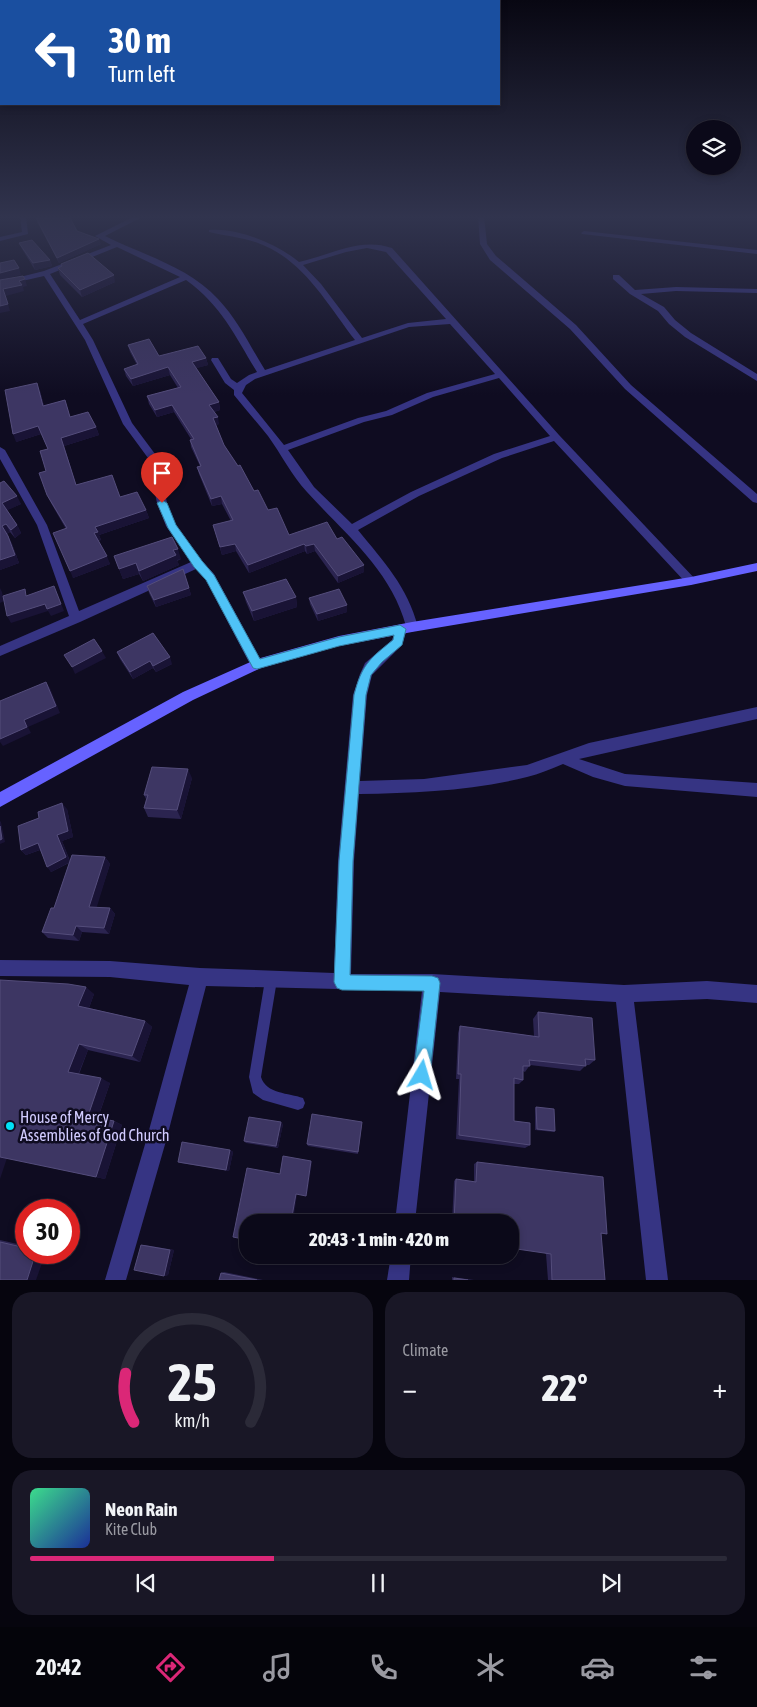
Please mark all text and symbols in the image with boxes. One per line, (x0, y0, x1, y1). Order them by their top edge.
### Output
icon: left (25, 20, 90, 85)
text: 30 m (108, 20, 171, 60)
text: Turn left (108, 61, 175, 87)
map controls (686, 120, 741, 175)
button: layers (686, 120, 741, 175)
pin (141, 452, 183, 503)
icon: arrive (148, 459, 176, 487)
position arrow (395, 1048, 447, 1100)
place label: House of Mercy Assemblies of God Church (20, 1108, 170, 1144)
marker: House of Mercy Assemblies of God Church (4, 1120, 16, 1132)
speed limit sign: 30 (15, 1199, 80, 1264)
text: 20:43 · 1 min · 420 m (309, 1228, 449, 1250)
text: Climate (403, 1341, 448, 1359)
text: 25 (168, 1352, 217, 1412)
text: 22° (542, 1366, 588, 1409)
text: − (403, 1372, 417, 1404)
text: + (712, 1372, 727, 1404)
text: km/h (175, 1410, 210, 1431)
text: Neon Rain (105, 1498, 177, 1520)
text: Kite Club (105, 1520, 157, 1538)
icon: previous (132, 1569, 160, 1597)
icon: pause (364, 1569, 392, 1597)
icon: next (597, 1569, 625, 1597)
icon: directions (153, 1650, 188, 1685)
icon: music (260, 1650, 295, 1685)
icon: phone (366, 1650, 401, 1685)
icon: climate (473, 1650, 508, 1685)
icon: car (580, 1650, 615, 1685)
icon: filters (686, 1650, 721, 1685)
text: 20:42 (36, 1654, 82, 1680)

